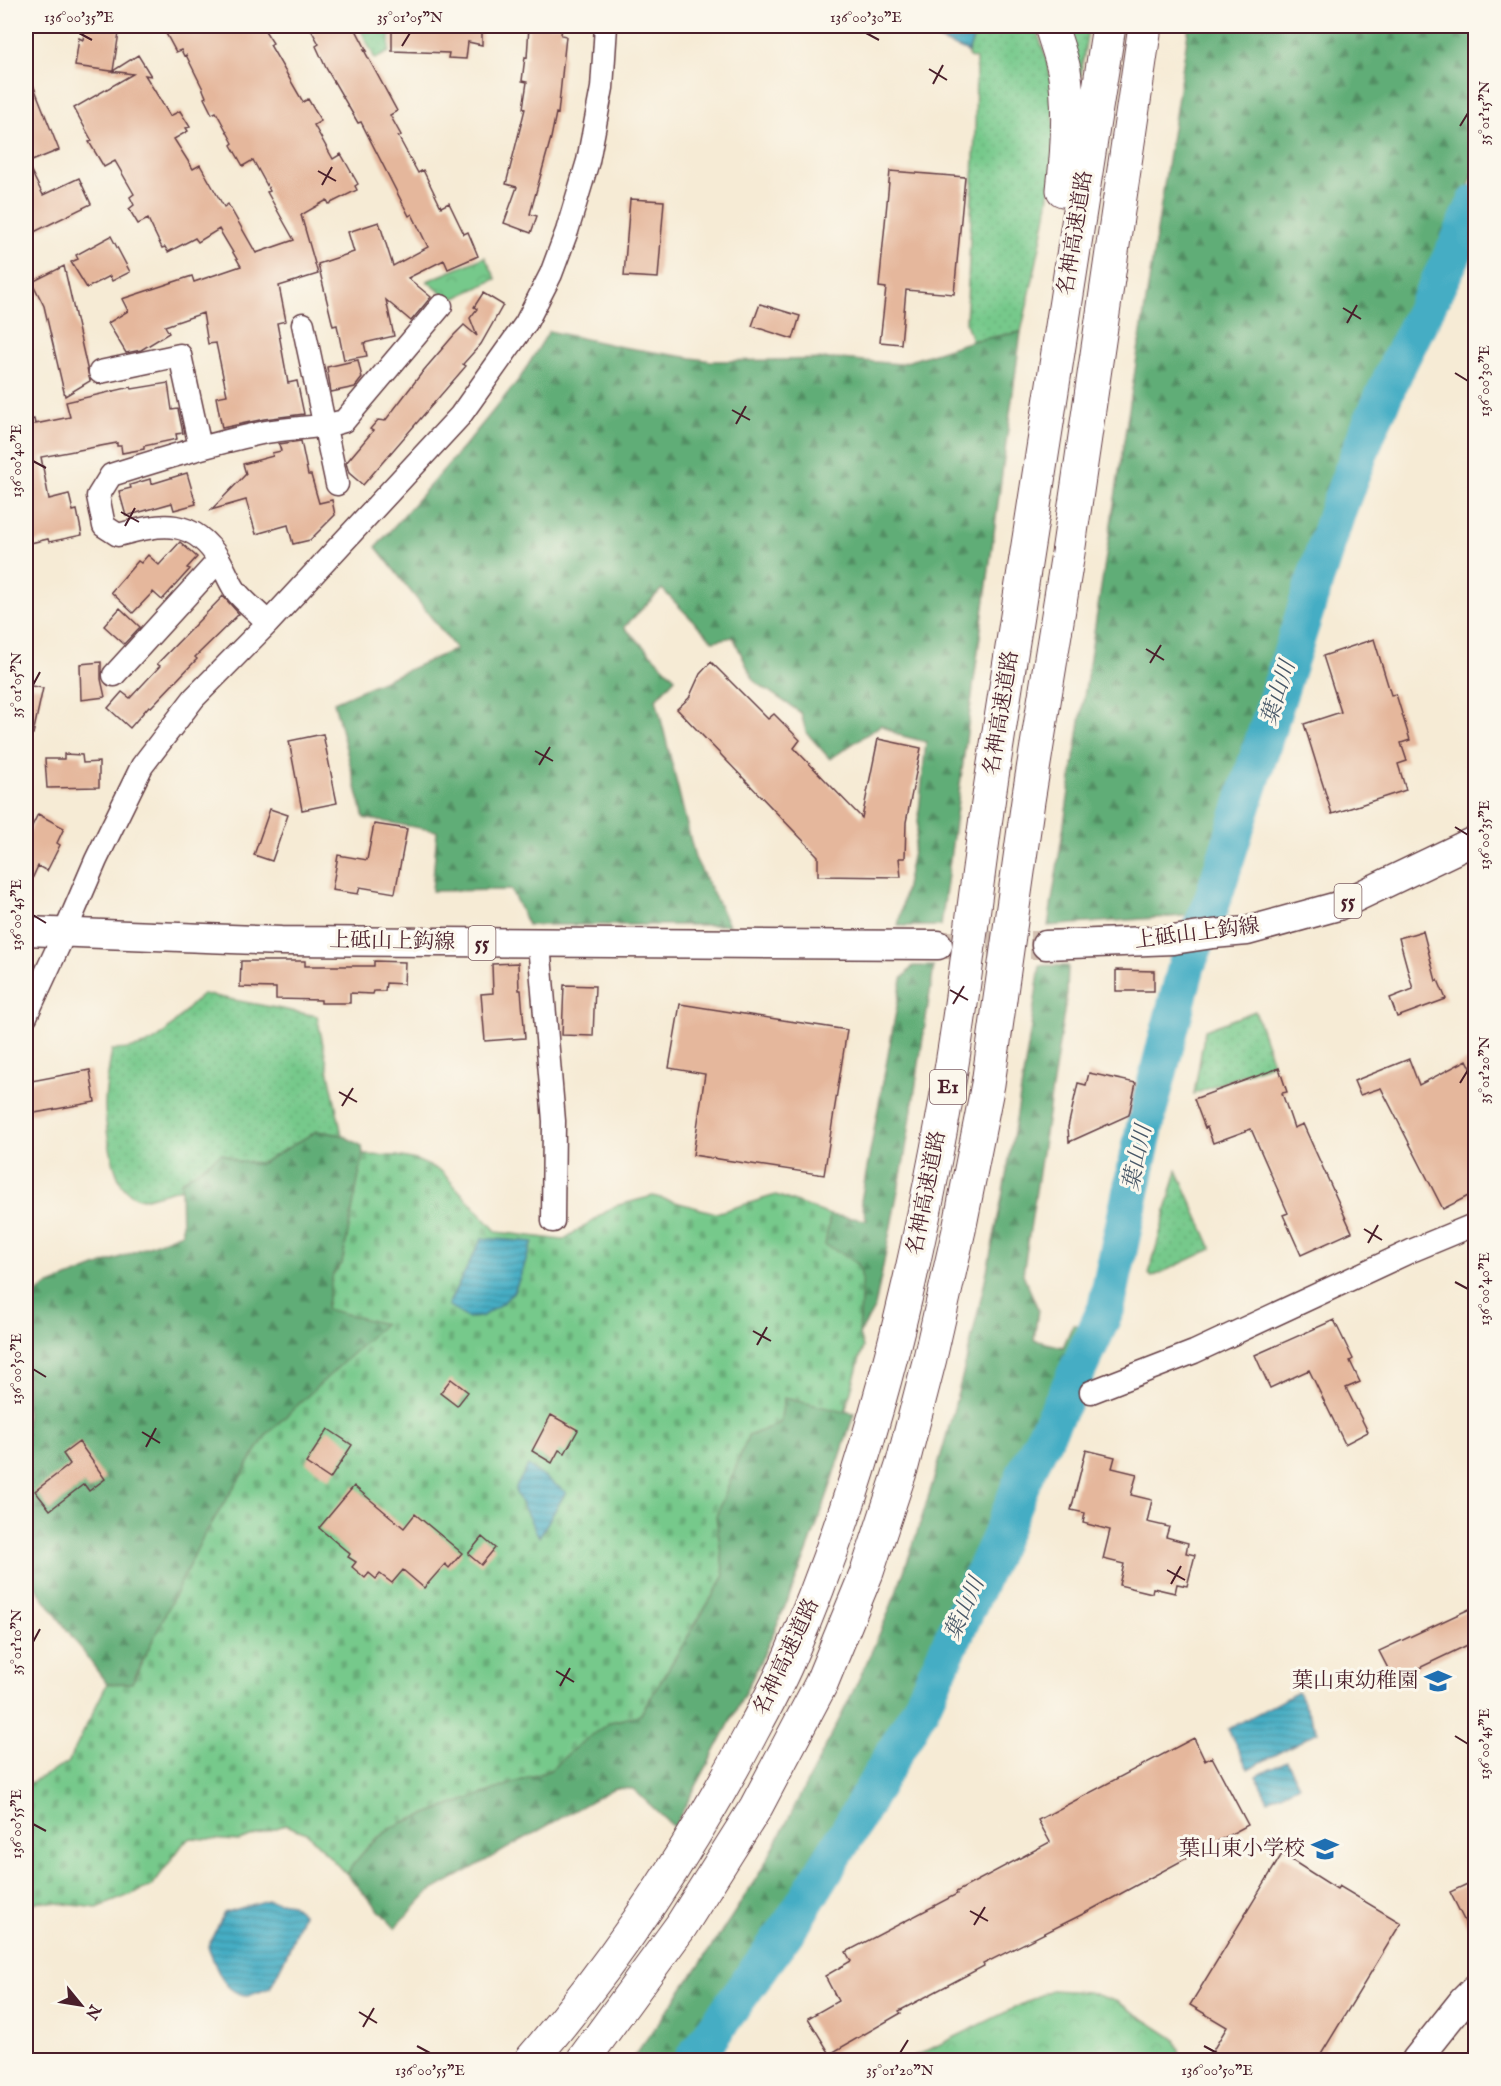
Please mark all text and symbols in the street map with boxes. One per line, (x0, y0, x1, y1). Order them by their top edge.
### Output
text: 136°00'35"E (44, 8, 114, 27)
text: 35°01'05"N (377, 8, 443, 27)
text: 136°00'30"E (830, 8, 902, 27)
text: 35°01'15"N (1475, 81, 1494, 145)
street label: 名神高速道路 (1053, 169, 1099, 297)
text: 136°00'30"E (1475, 345, 1494, 417)
text: 136°00'40"E (7, 424, 26, 498)
street label: 名神高速道路 (979, 649, 1025, 777)
text: 35°01'05"N (7, 652, 26, 718)
water label: 葉山川 (1255, 655, 1303, 729)
text: 136°00'35"E (1475, 800, 1494, 870)
text: 136°00'45"E (7, 879, 26, 951)
road number: 55 (1334, 884, 1362, 918)
street label: 上砥山上鈎線 (1133, 913, 1261, 955)
road number: 55 (468, 926, 496, 960)
street label: 上砥山上鈎線 (329, 927, 455, 957)
text: 35°01'20"N (1475, 1036, 1494, 1104)
road number: E1 (930, 1070, 966, 1104)
water label: 葉山川 (1117, 1121, 1159, 1193)
street label: 名神高速道路 (902, 1129, 952, 1257)
text: 136°00'40"E (1475, 1252, 1494, 1326)
text: 136°00'50"E (7, 1333, 26, 1405)
water label: 葉山川 (939, 1571, 992, 1645)
street label: 名神高速道路 (748, 1594, 826, 1720)
text: 35°01'10"N (7, 1609, 26, 1675)
school or university icon: 葉山東幼稚園 (1423, 1666, 1453, 1696)
place label: 葉山東幼稚園 (1292, 1668, 1418, 1695)
text: 136°00'45"E (1475, 1708, 1494, 1780)
text: 136°00'55"E (7, 1789, 26, 1859)
school or university icon: 葉山東小学校 (1310, 1834, 1340, 1864)
place label: 葉山東小学校 (1179, 1836, 1305, 1863)
north arrow (51, 1975, 111, 2035)
text: N (80, 2000, 105, 2023)
text: 136°00'55"E (395, 2061, 465, 2080)
text: 35°01'20"N (866, 2061, 934, 2080)
text: 136°00'50"E (1181, 2061, 1253, 2080)

